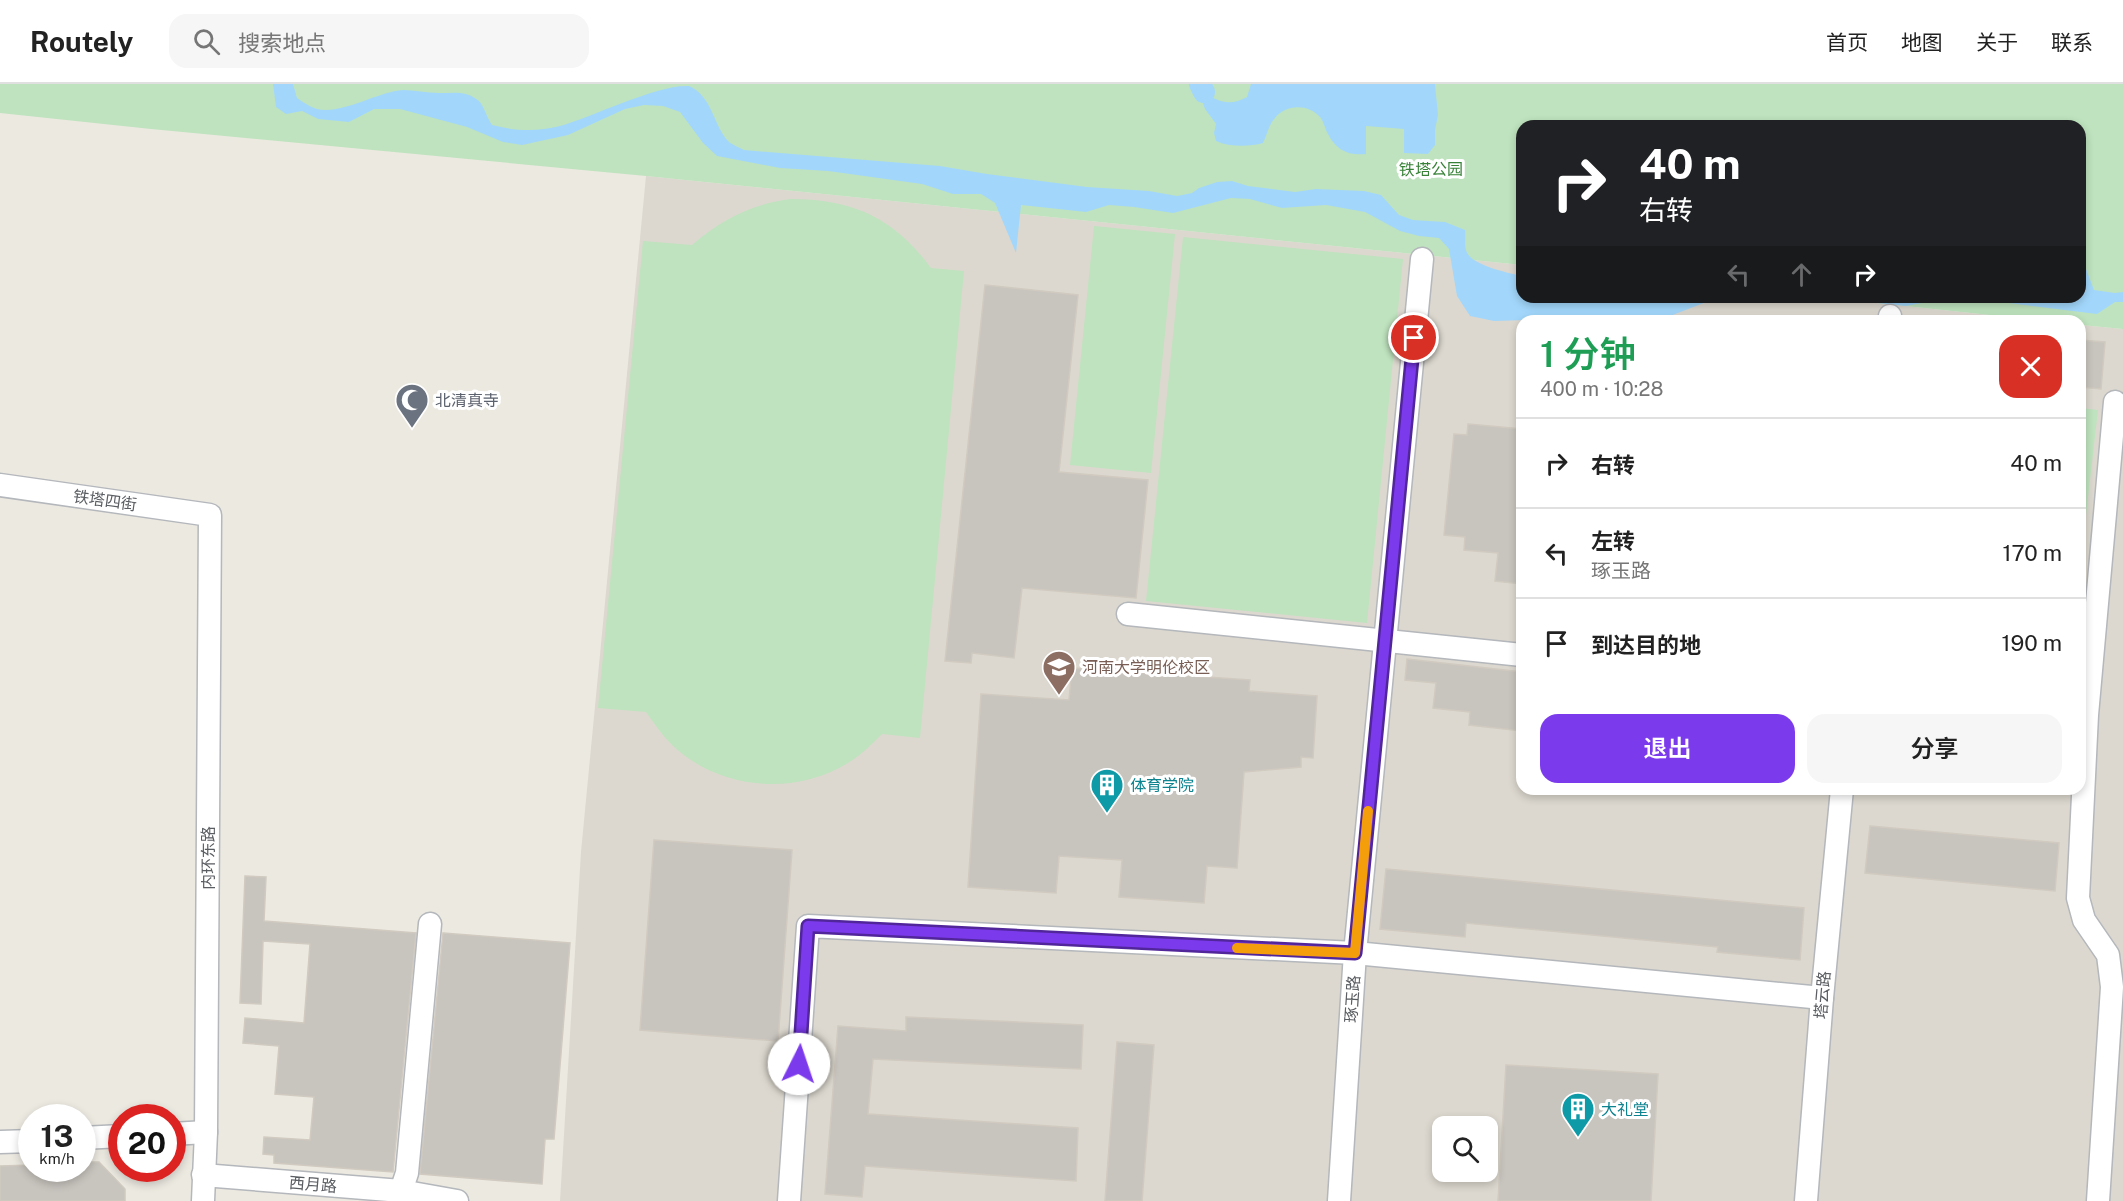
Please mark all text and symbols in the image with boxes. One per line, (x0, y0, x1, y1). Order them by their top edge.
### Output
search box (169, 14, 589, 68)
text: Routely (30, 25, 133, 58)
icon: search (190, 25, 223, 58)
text: 搜索地点 (238, 30, 326, 56)
text: 首页 (1826, 30, 1868, 55)
text: 地图 (1901, 30, 1943, 55)
text: 关于 (1976, 30, 2018, 55)
text: 联系 (2051, 30, 2093, 55)
text: 40 m (1639, 139, 1741, 188)
icon: right (1540, 144, 1618, 222)
park label: 铁塔公园 (1399, 160, 1463, 179)
text: 右转 (1639, 194, 1693, 226)
icon: left (1722, 258, 1755, 291)
icon: ahead (1785, 258, 1818, 291)
icon: right (1848, 258, 1881, 291)
pin (1388, 312, 1439, 363)
icon: arrive (1397, 321, 1430, 354)
text: 1 分钟 (1540, 333, 1635, 375)
button: close (1999, 335, 2062, 398)
text: 400 m · 10:28 (1540, 377, 1663, 401)
mosque icon: 北清真寺 (394, 382, 430, 429)
place label: 北清真寺 (435, 391, 499, 410)
icon: right (1540, 447, 1573, 480)
text: 40 m (2010, 450, 2062, 476)
text: 右转 (1591, 452, 1635, 478)
street label: 铁塔四街 (72, 487, 138, 514)
text: 左转 (1591, 528, 1635, 554)
icon: left (1540, 537, 1573, 570)
text: 170 m (2002, 540, 2062, 566)
text: 琢玉路 (1591, 559, 1651, 583)
icon: arrive (1540, 627, 1573, 660)
text: 190 m (2002, 630, 2062, 656)
text: 到达目的地 (1591, 632, 1701, 658)
school or university icon: 河南大学明伦校区 (1041, 649, 1077, 696)
place label: 河南大学明伦校区 (1082, 658, 1210, 677)
button: 退出 (1540, 714, 1795, 783)
button: 分享 (1807, 714, 2062, 783)
building icon: 体育学院 (1089, 767, 1125, 814)
place label: 体育学院 (1130, 776, 1194, 795)
street label: 内环东路 (199, 826, 218, 890)
street label: 塔云路 (1811, 970, 1834, 1020)
street label: 琢玉路 (1341, 974, 1364, 1024)
position arrow (767, 1032, 831, 1096)
building icon: 大礼堂 (1560, 1091, 1596, 1138)
place label: 大礼堂 (1601, 1100, 1649, 1119)
speed limit sign: 20 (108, 1104, 186, 1182)
map controls (1432, 1116, 1498, 1182)
button: search (1432, 1116, 1498, 1182)
text: 13 (41, 1118, 73, 1154)
text: km/h (39, 1150, 75, 1167)
street label: 西月路 (288, 1173, 338, 1196)

